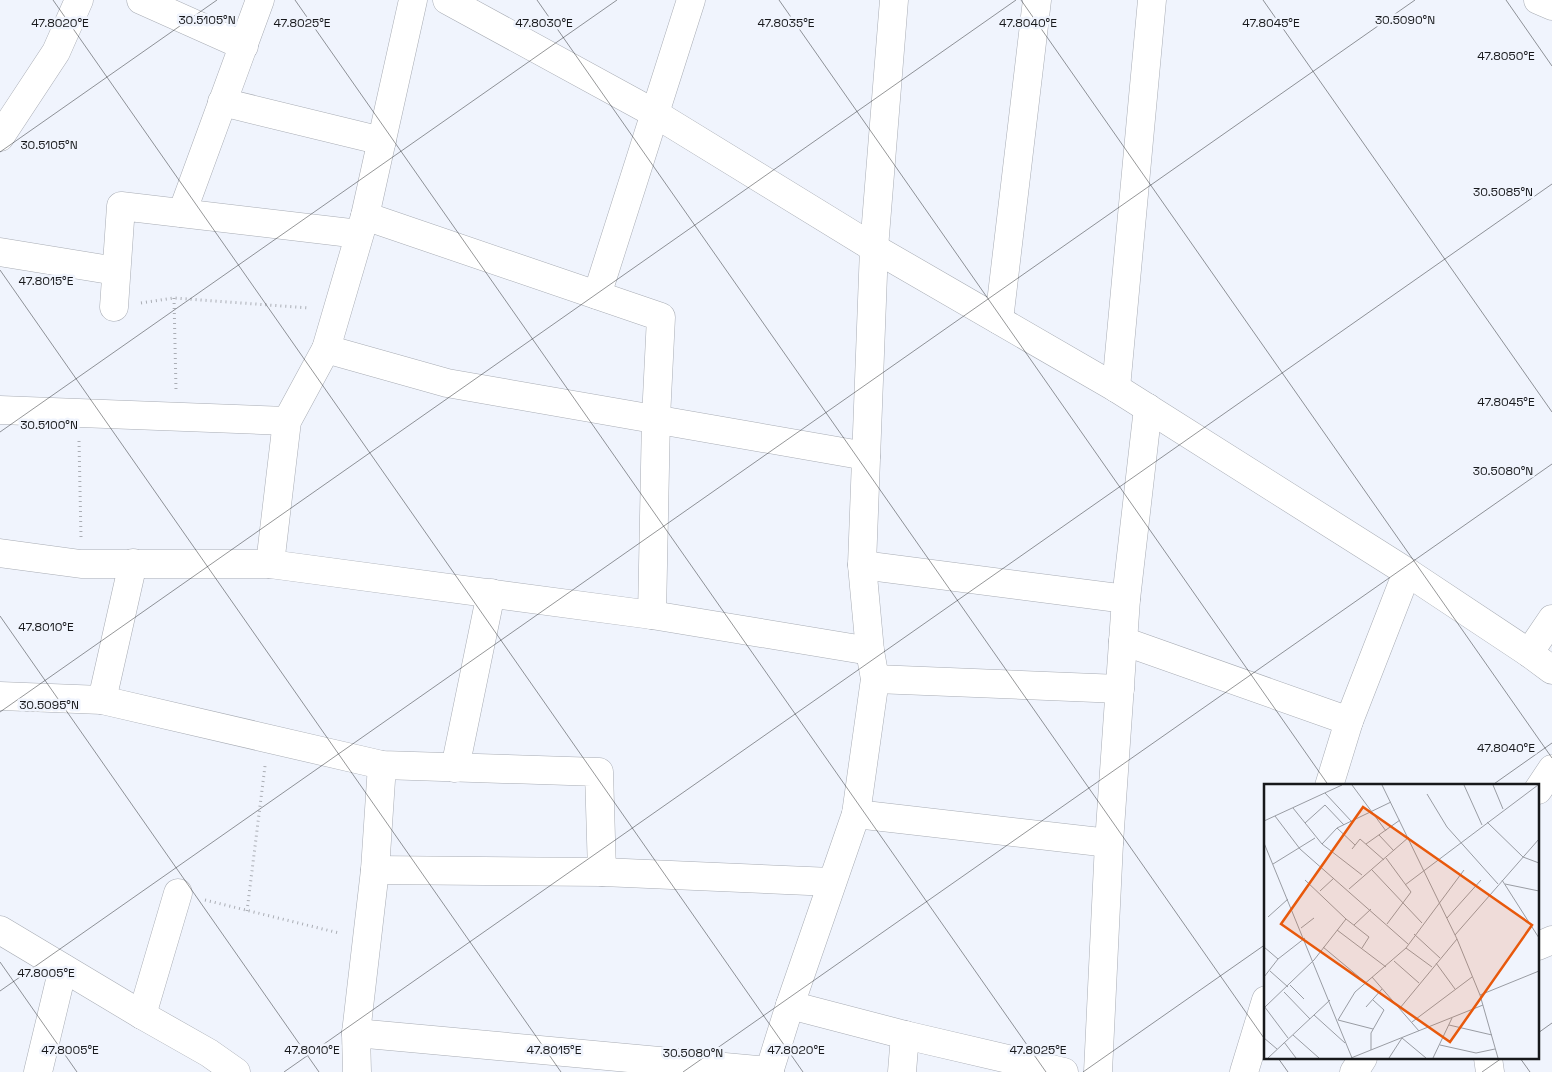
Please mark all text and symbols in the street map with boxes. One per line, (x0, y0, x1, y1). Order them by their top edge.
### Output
text: 30.5105°N (178, 12, 236, 28)
text: 30.5090°N (1375, 12, 1435, 28)
text: 47.8020°E (31, 15, 89, 31)
text: 47.8025°E (273, 15, 331, 31)
text: 47.8030°E (515, 15, 573, 31)
text: 47.8035°E (757, 15, 815, 31)
text: 47.8040°E (999, 15, 1057, 31)
text: 47.8045°E (1242, 15, 1300, 31)
text: 47.8050°E (1477, 48, 1535, 64)
text: 30.5105°N (20, 137, 78, 153)
text: 30.5085°N (1473, 184, 1533, 200)
text: 47.8015°E (19, 273, 74, 289)
text: 47.8045°E (1477, 394, 1535, 410)
text: 30.5100°N (20, 417, 78, 433)
text: 30.5080°N (1473, 463, 1533, 479)
text: 47.8010°E (18, 619, 74, 635)
text: 30.5095°N (19, 697, 79, 713)
text: 47.8040°E (1477, 740, 1535, 756)
inset map (1264, 784, 1540, 1060)
text: 47.8005°E (17, 965, 75, 981)
text: 47.8005°E (41, 1042, 99, 1058)
text: 47.8010°E (284, 1042, 340, 1058)
text: 47.8015°E (527, 1042, 582, 1058)
text: 47.8020°E (767, 1042, 825, 1058)
text: 47.8025°E (1009, 1042, 1067, 1058)
text: 30.5080°N (663, 1045, 723, 1061)

